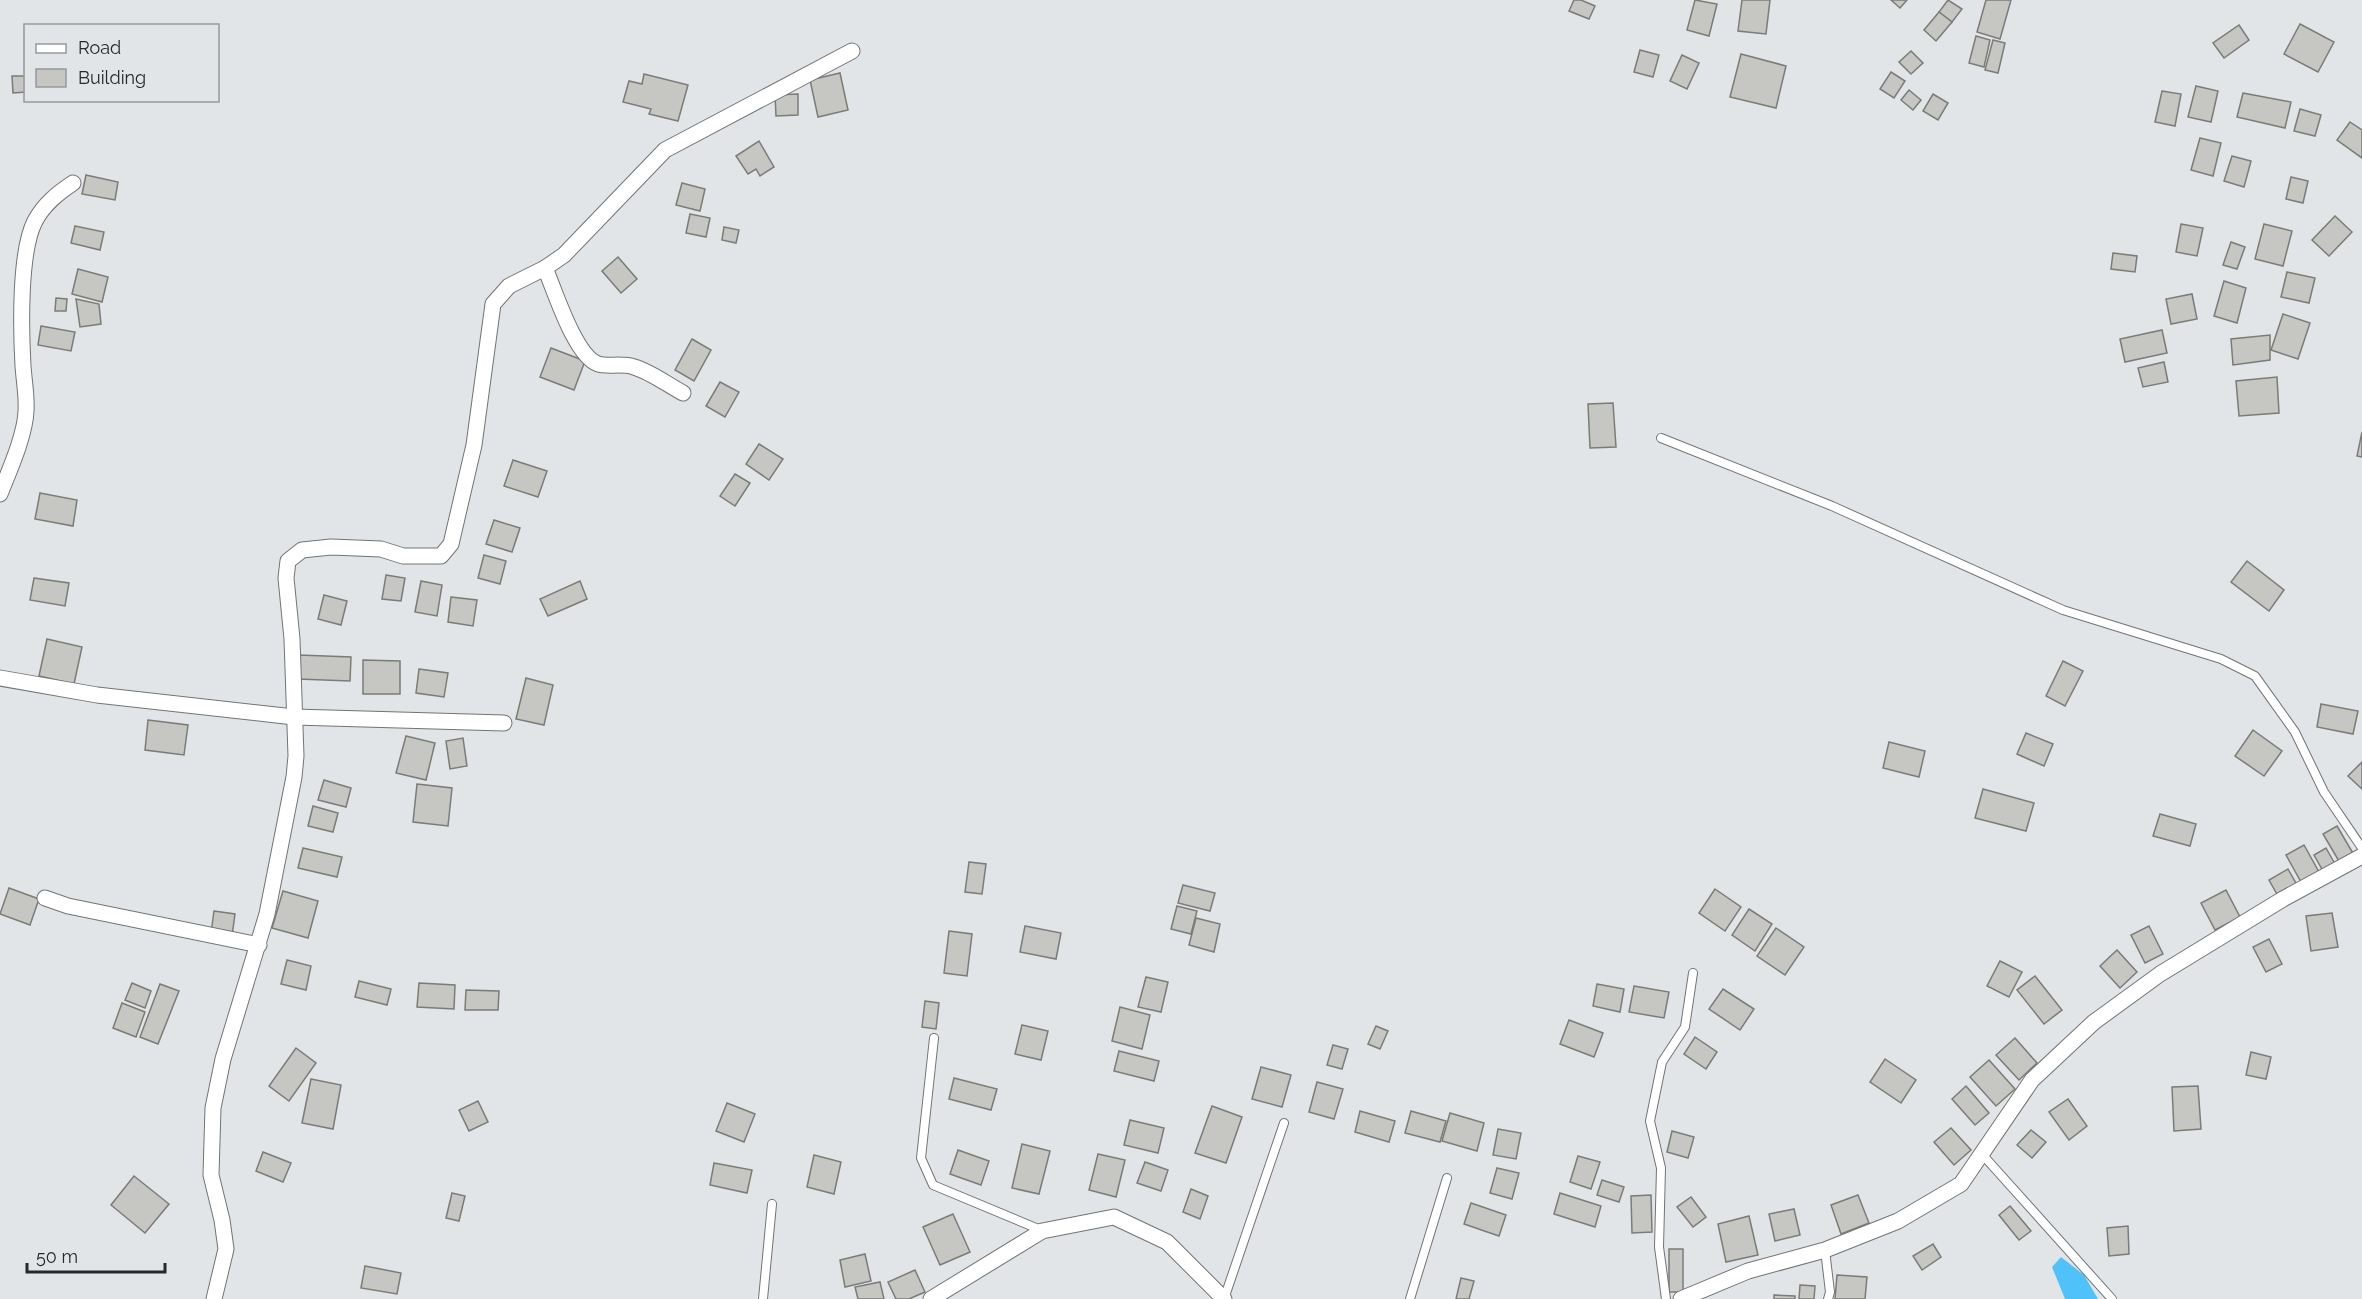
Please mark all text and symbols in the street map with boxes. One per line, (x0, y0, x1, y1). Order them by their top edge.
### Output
legend (24, 24, 219, 102)
text: Road (78, 37, 121, 58)
text: Building (78, 67, 146, 88)
scale bar (27, 1236, 165, 1274)
text: 50 m (36, 1246, 78, 1267)

